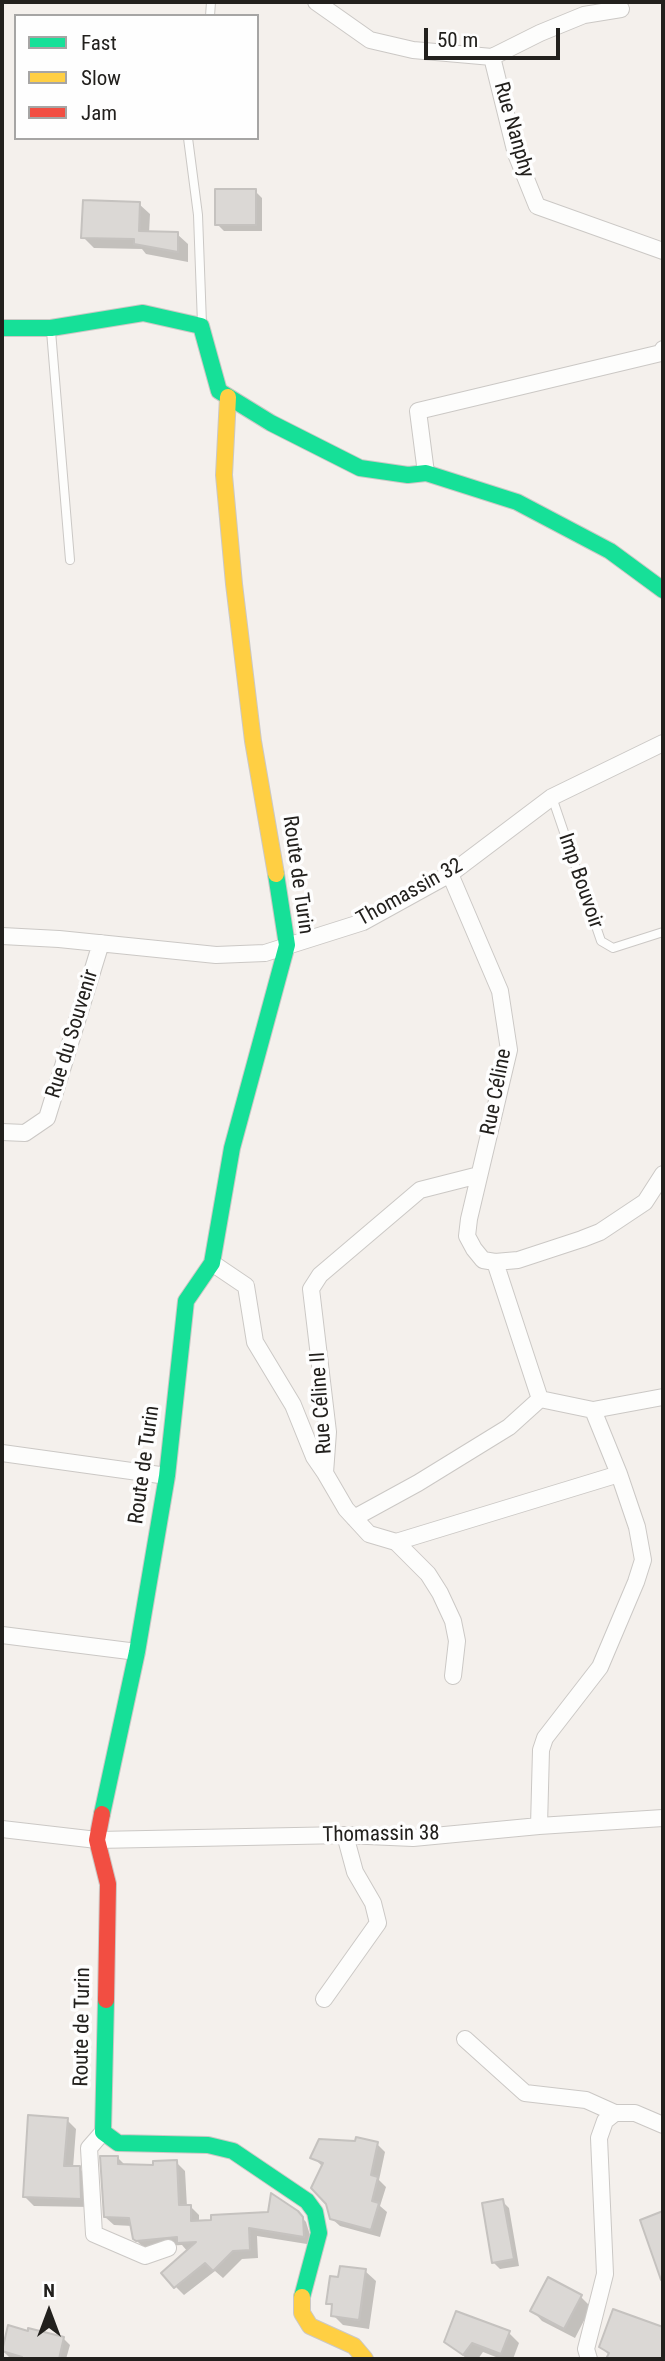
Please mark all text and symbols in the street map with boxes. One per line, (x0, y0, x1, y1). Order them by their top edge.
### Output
legend (14, 14, 259, 140)
scale bar (427, 14, 564, 58)
text: 50 m (437, 28, 478, 52)
text: Fast (81, 31, 117, 55)
text: Slow (81, 66, 121, 90)
street label: Rue Nanphy (487, 79, 539, 181)
text: Jam (81, 101, 117, 125)
street label: Route de Turin (276, 814, 318, 936)
street label: Imp Bouvoir (552, 830, 608, 932)
street label: Thomassin 32 (353, 854, 467, 932)
street label: Rue du Souvenir (42, 967, 104, 1101)
street label: Rue Céline (476, 1047, 518, 1137)
street label: Rue Céline II (306, 1351, 338, 1455)
street label: Route de Turin (124, 1404, 166, 1526)
street label: Thomassin 38 (322, 1821, 440, 1849)
street label: Route de Turin (69, 1967, 97, 2087)
north arrow (14, 2277, 84, 2347)
text: N (43, 2279, 55, 2302)

